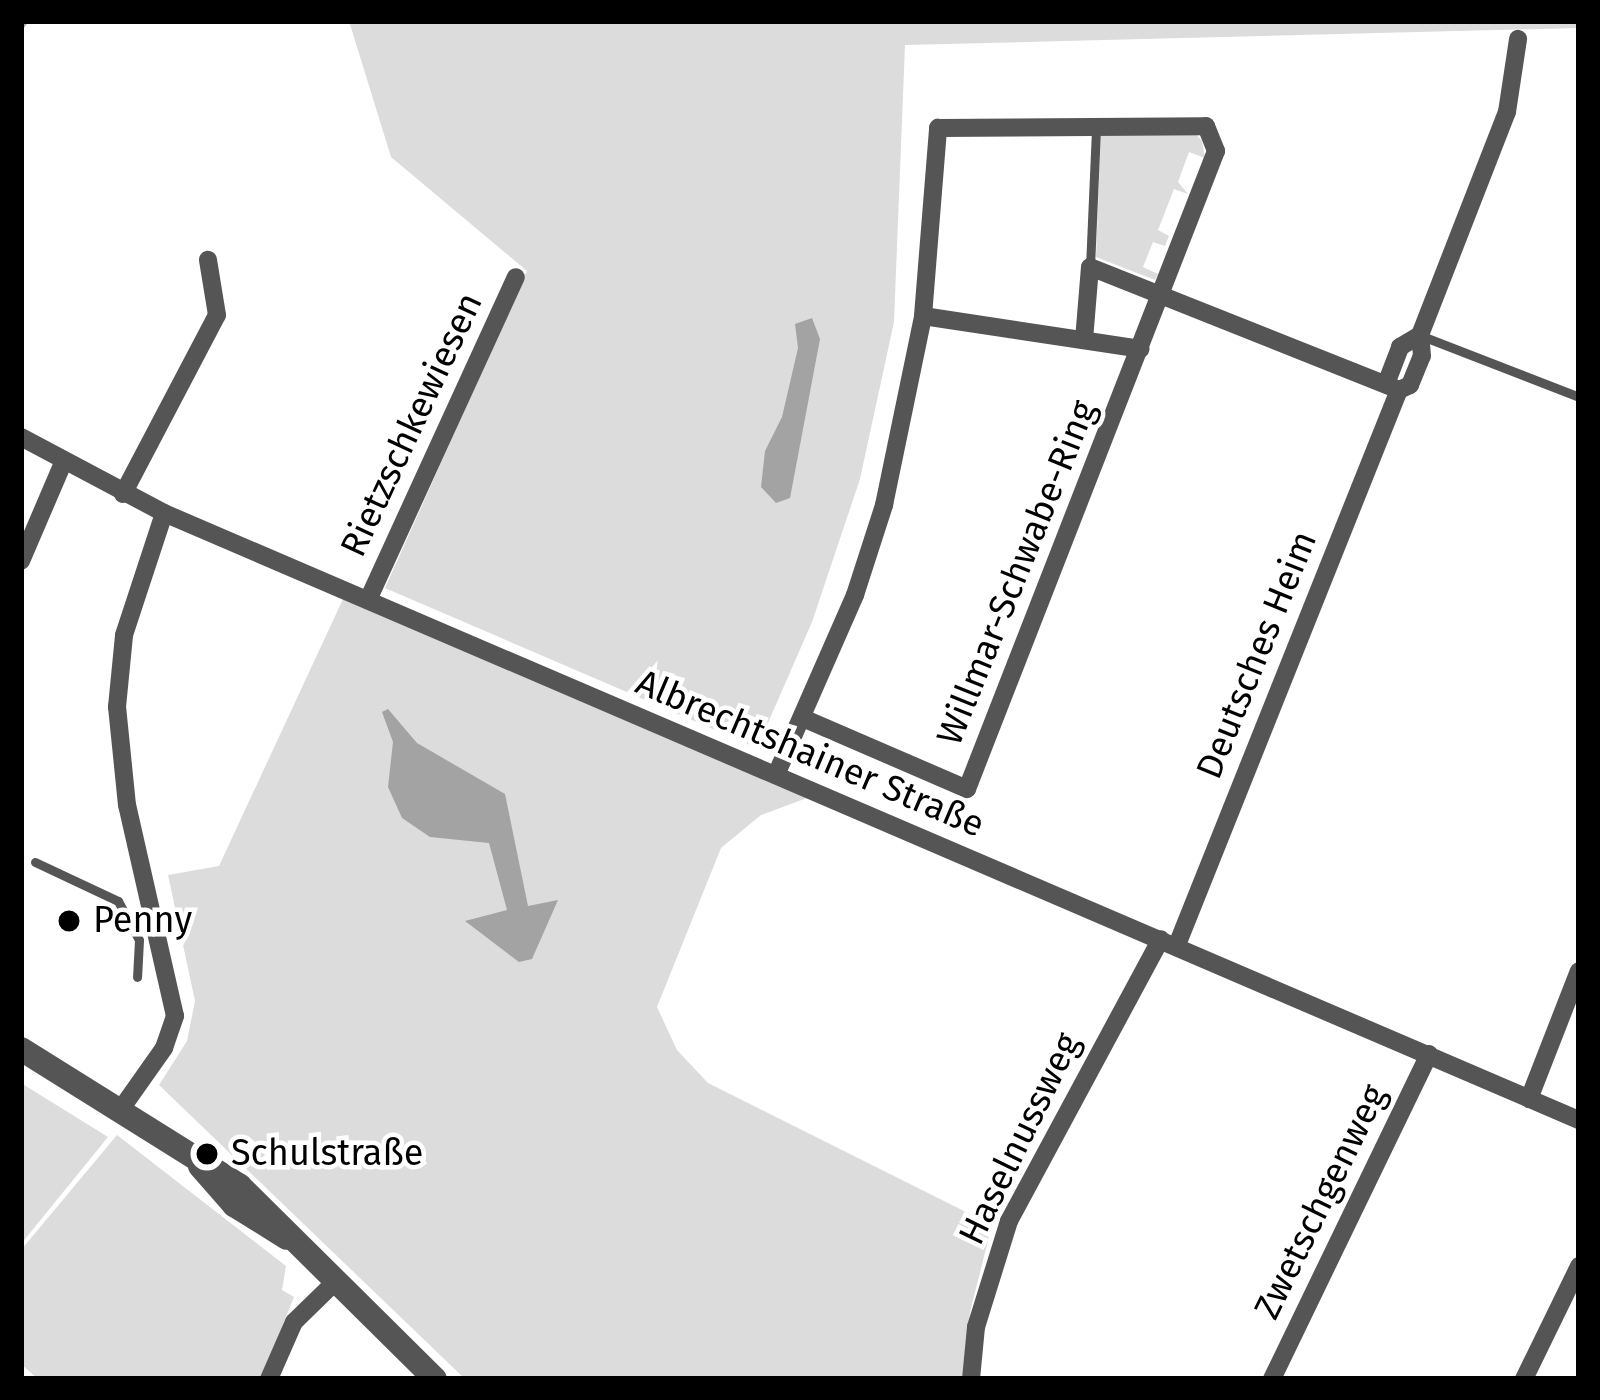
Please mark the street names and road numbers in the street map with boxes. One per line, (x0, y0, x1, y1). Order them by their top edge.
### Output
street label: Rietzschkewiesen (332, 286, 492, 564)
street label: Willmar-Schwabe-Ring (928, 395, 1106, 751)
street label: Deutsches Heim (1188, 525, 1326, 785)
street label: Albrechtshainer Straße (629, 661, 991, 847)
street label: Haselnussweg (950, 1026, 1090, 1252)
street label: Zwetschgenweg (1246, 1078, 1396, 1326)

